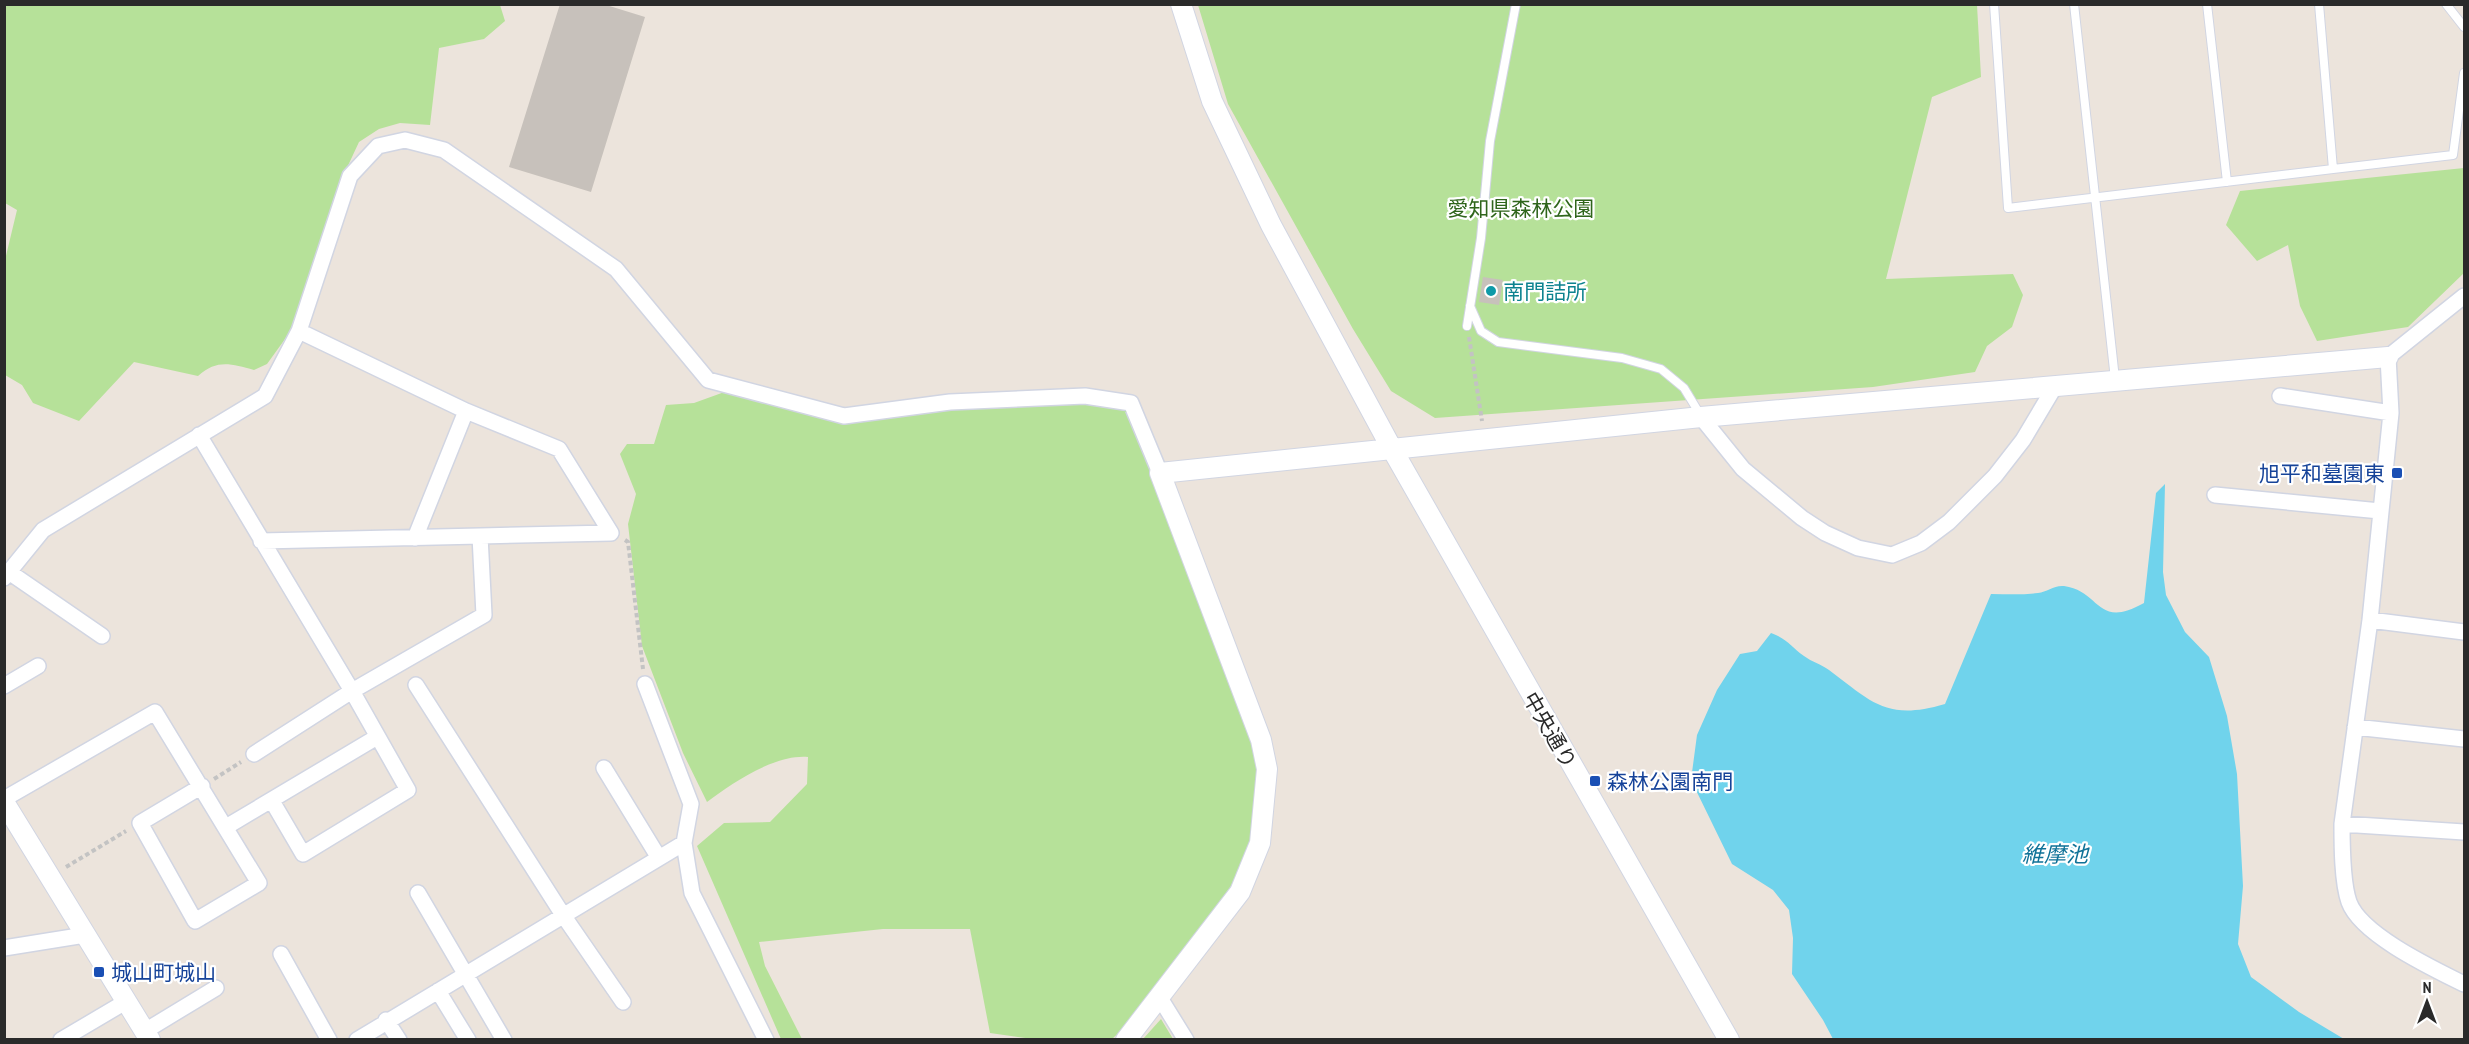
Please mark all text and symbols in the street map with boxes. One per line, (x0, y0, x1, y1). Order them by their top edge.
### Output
park label: 愛知県森林公園 (1448, 195, 1595, 222)
place label: 南門詰所 (1503, 278, 1587, 305)
marker: 南門詰所 (1484, 284, 1498, 298)
place label: 旭平和墓園東 (2259, 460, 2385, 487)
marker: 旭平和墓園東 (2390, 466, 2404, 480)
street label: 中央通り (1517, 687, 1583, 773)
place label: 森林公園南門 (1607, 768, 1733, 795)
marker: 森林公園南門 (1588, 774, 1602, 788)
water label: 維摩池 (2022, 840, 2090, 868)
place label: 城山町城山 (111, 959, 216, 986)
marker: 城山町城山 (92, 965, 106, 979)
north arrow (2397, 972, 2457, 1032)
text: N (2423, 977, 2431, 997)

